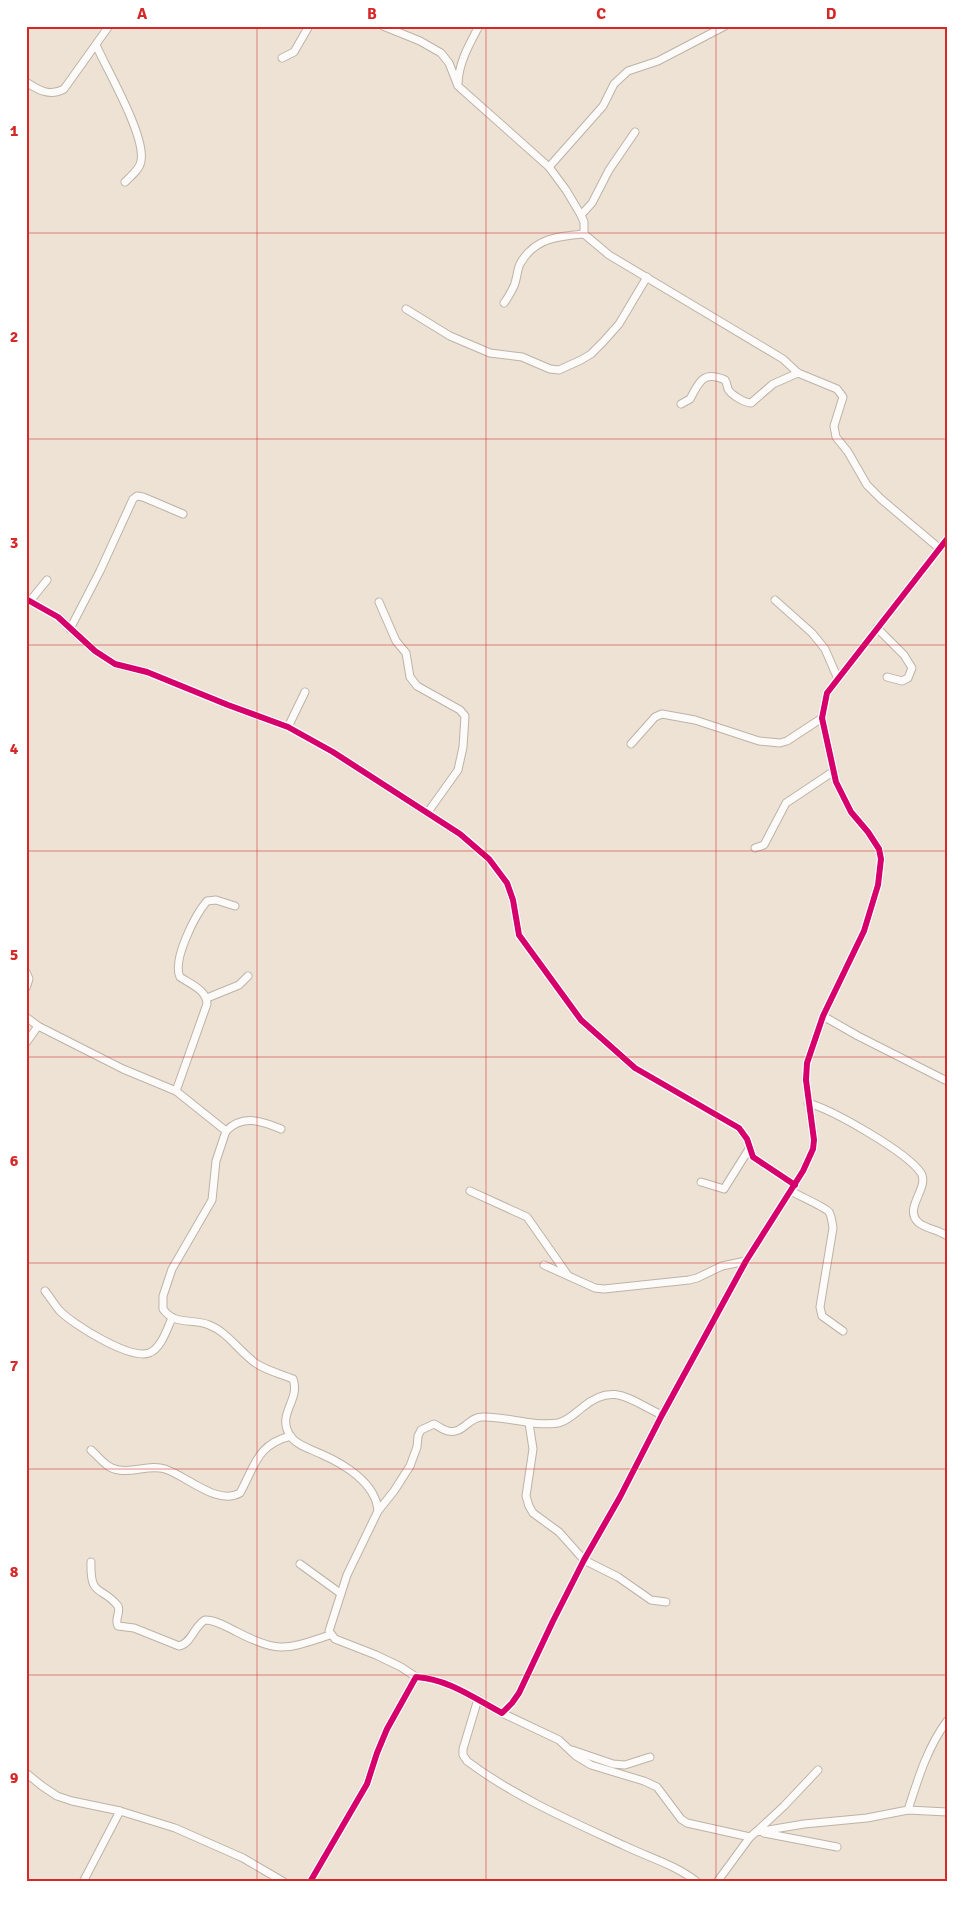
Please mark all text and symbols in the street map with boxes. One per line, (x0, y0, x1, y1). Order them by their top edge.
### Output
text: A (137, 4, 148, 24)
text: B (367, 4, 377, 24)
text: C (596, 4, 606, 24)
text: D (826, 4, 837, 24)
text: 1 (10, 121, 19, 141)
text: 2 (10, 327, 18, 347)
text: 3 (10, 533, 18, 553)
text: 4 (10, 739, 19, 759)
text: 5 (10, 945, 18, 965)
text: 6 (10, 1151, 19, 1171)
text: 7 (10, 1356, 19, 1376)
text: 8 (10, 1562, 19, 1582)
text: 9 (10, 1768, 19, 1788)

